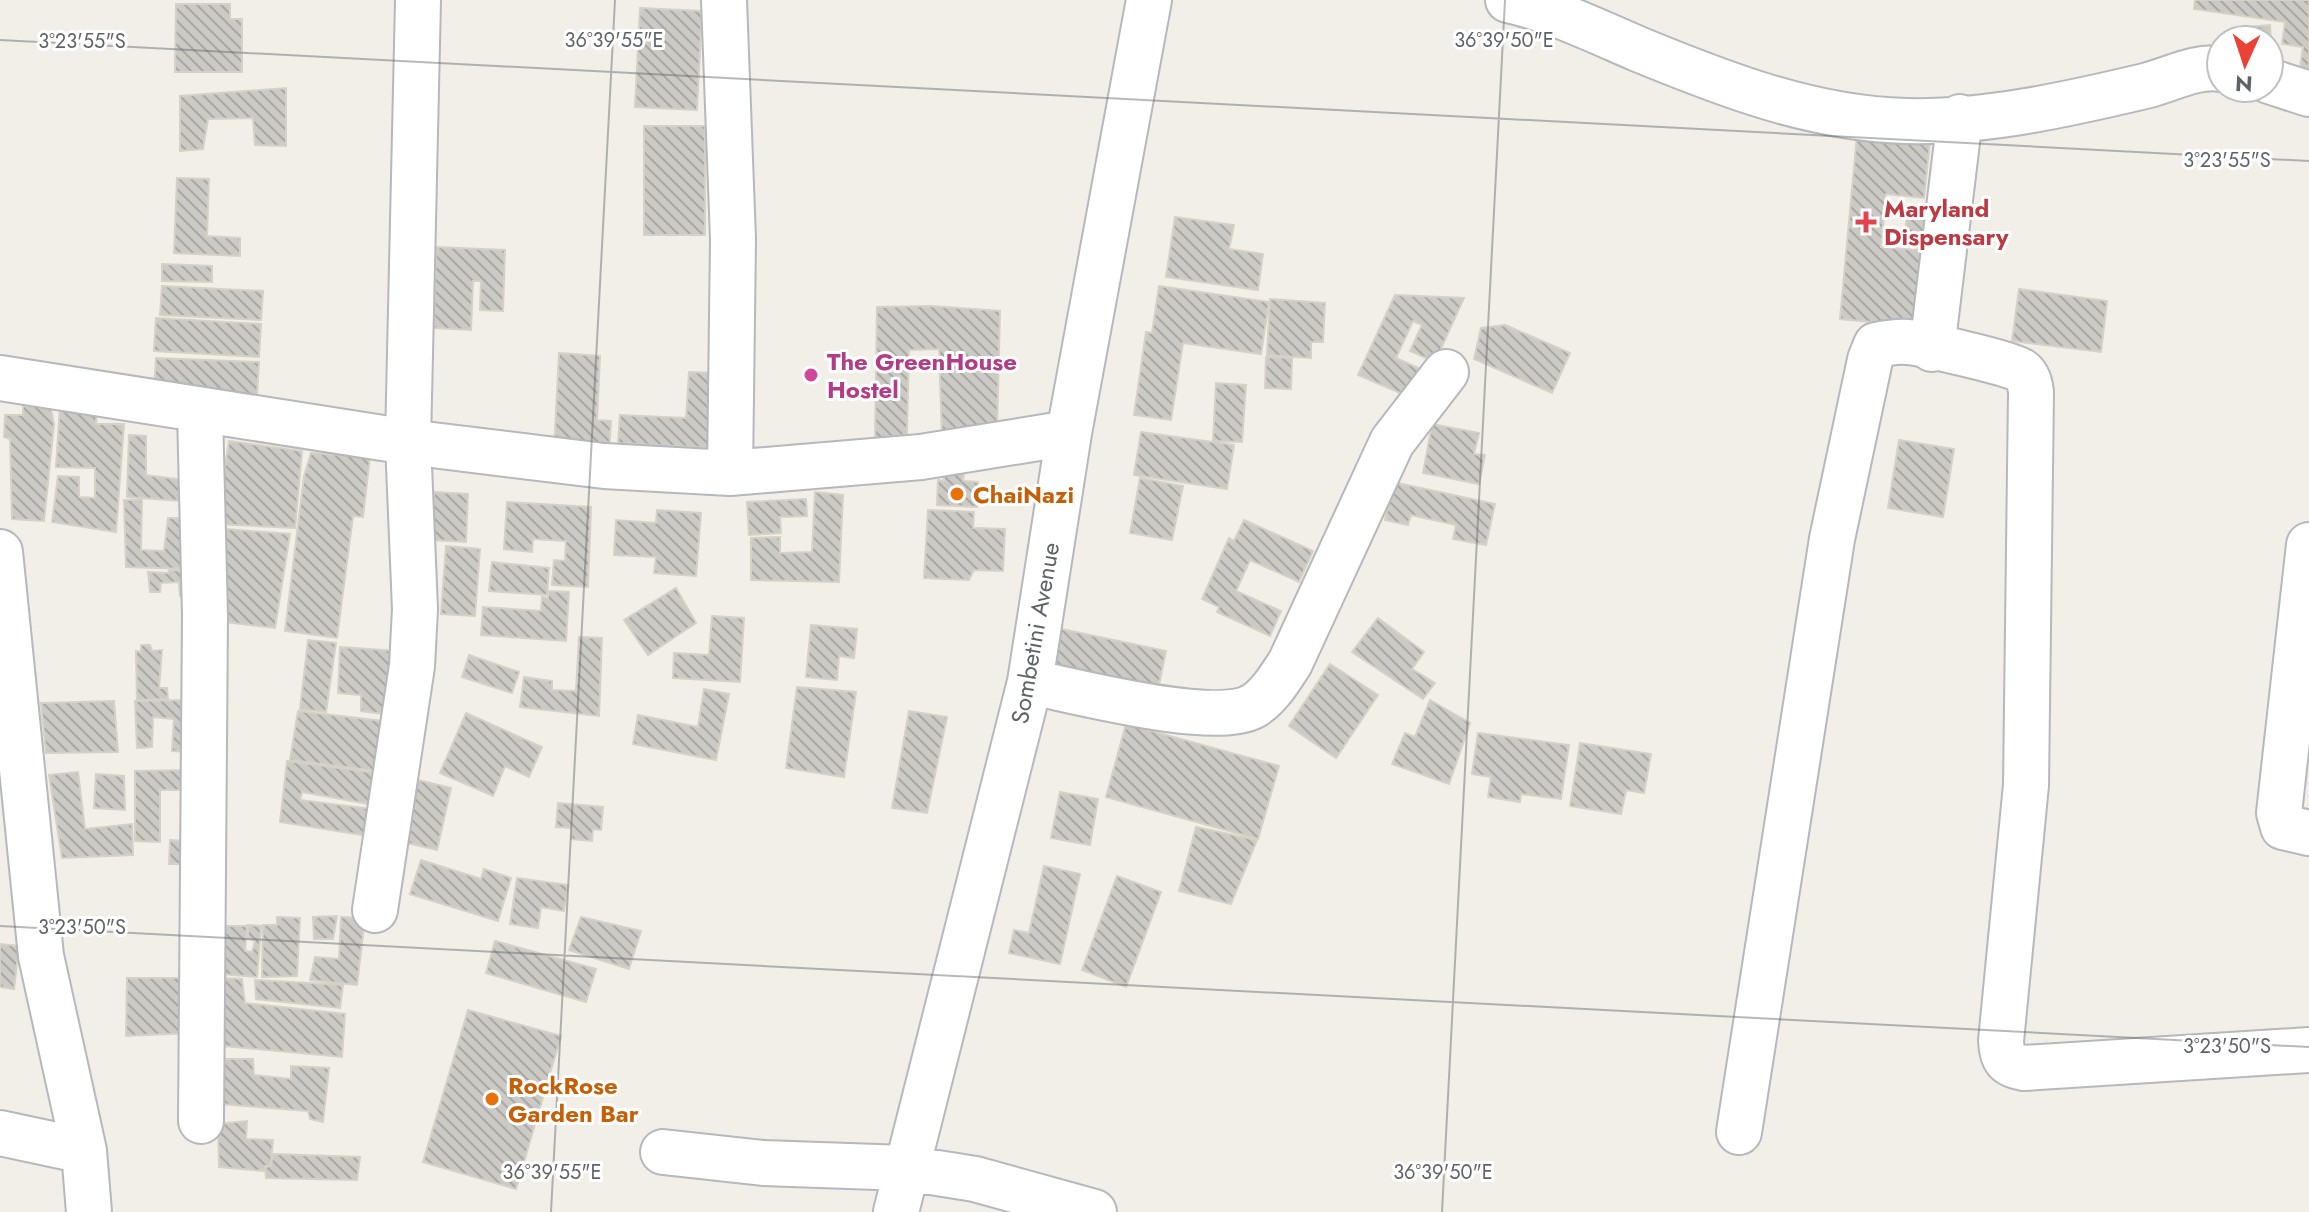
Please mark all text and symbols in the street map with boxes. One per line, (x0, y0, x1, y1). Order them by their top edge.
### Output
north arrow (2205, 24, 2285, 104)
text: 36°39'55"E (565, 26, 664, 55)
text: 36°39'50"E (1454, 26, 1554, 55)
text: 3°23'55"S (38, 27, 126, 56)
text: N (2234, 68, 2254, 100)
text: 3°23'55"S (2183, 146, 2271, 175)
place label: Maryland Dispensary (1884, 191, 2009, 254)
marker: Maryland Dispensary (1855, 211, 1877, 233)
place label: The GreenHouse Hostel (827, 344, 1017, 407)
marker: The GreenHouse Hostel (802, 366, 820, 384)
place label: ChaiNazi (973, 477, 1074, 512)
marker: ChaiNazi (948, 485, 966, 503)
street label: Sombetini Avenue (1002, 539, 1068, 727)
text: 3°23'50"S (38, 913, 126, 942)
text: 3°23'50"S (2183, 1032, 2271, 1061)
place label: RockRose Garden Bar (508, 1068, 639, 1131)
marker: RockRose Garden Bar (483, 1090, 501, 1108)
text: 36°39'55"E (503, 1158, 602, 1187)
text: 36°39'50"E (1393, 1158, 1493, 1187)

